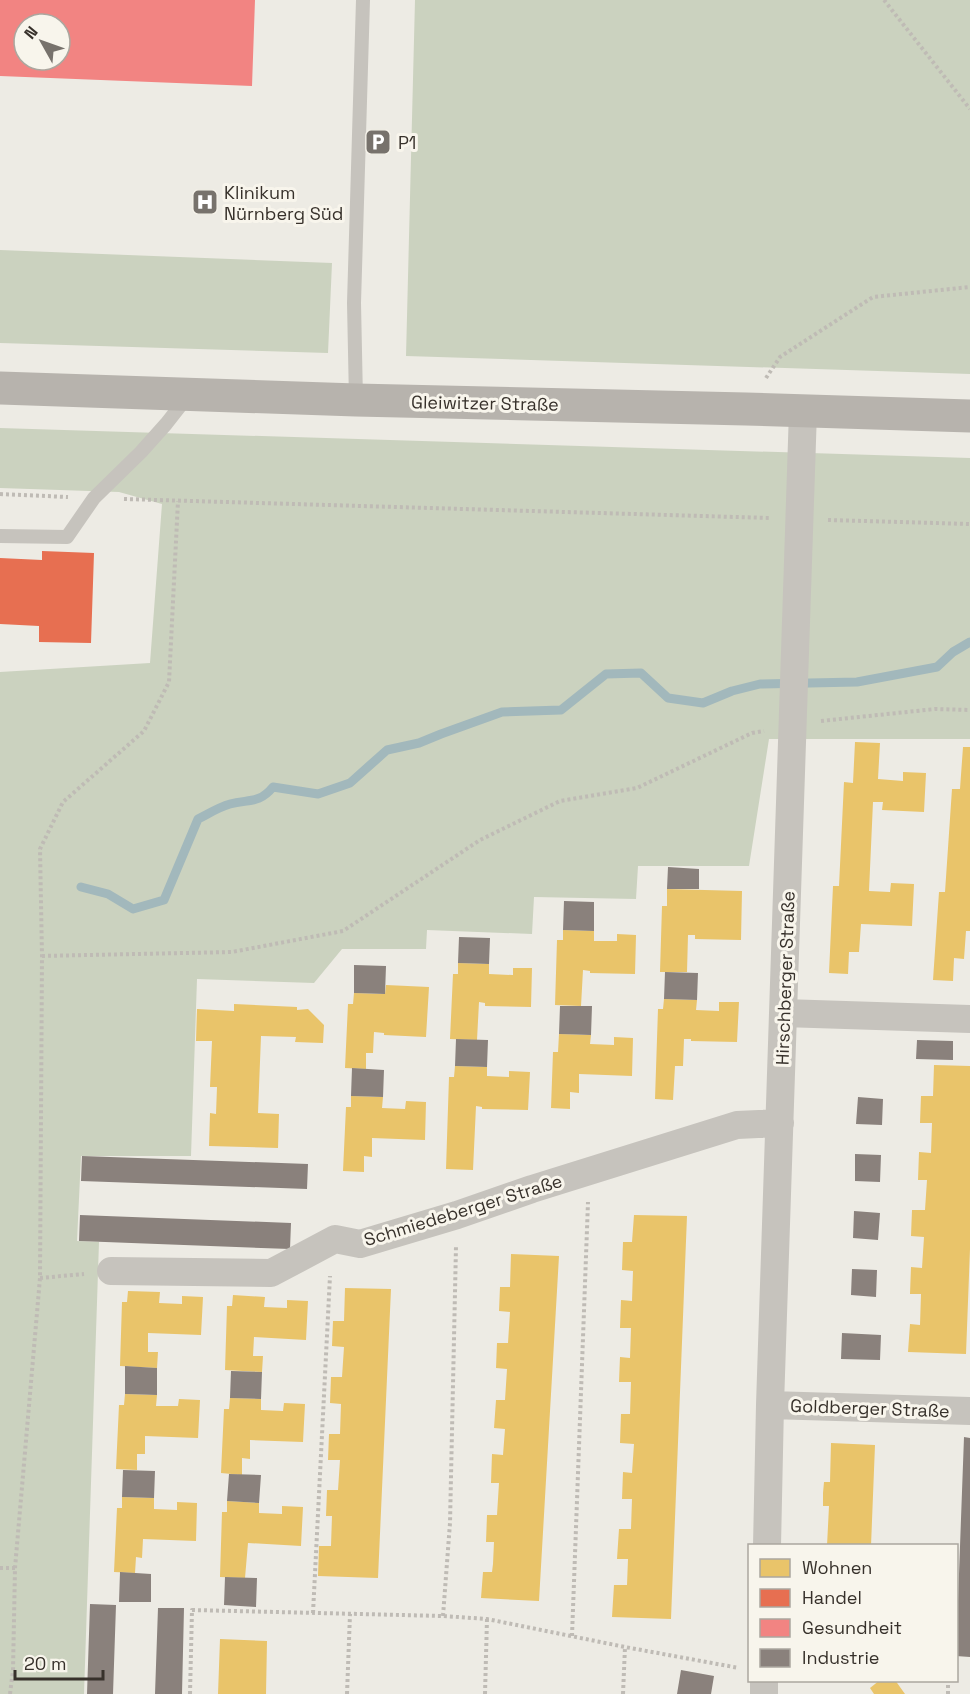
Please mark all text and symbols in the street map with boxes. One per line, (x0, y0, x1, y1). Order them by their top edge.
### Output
north arrow (12, 12, 72, 72)
text: N (19, 22, 42, 44)
parking icon: P1 (363, 127, 393, 157)
place label: P1 (398, 131, 416, 154)
place label: Klinikum Nürnberg Süd (224, 181, 343, 225)
hospital icon: Klinikum Nürnberg Süd (190, 187, 220, 217)
street label: Gleiwitzer Straße (411, 390, 559, 416)
street label: Hirschberger Straße (770, 890, 800, 1066)
street label: Schmiedeberger Straße (361, 1169, 565, 1251)
street label: Goldberger Straße (790, 1394, 950, 1422)
legend (748, 1544, 958, 1682)
text: Wohnen (802, 1556, 872, 1579)
text: Handel (802, 1586, 862, 1609)
text: Gesundheit (802, 1616, 902, 1639)
scale bar (15, 1643, 104, 1681)
text: Industrie (802, 1646, 879, 1669)
text: 20 m (24, 1652, 67, 1675)

